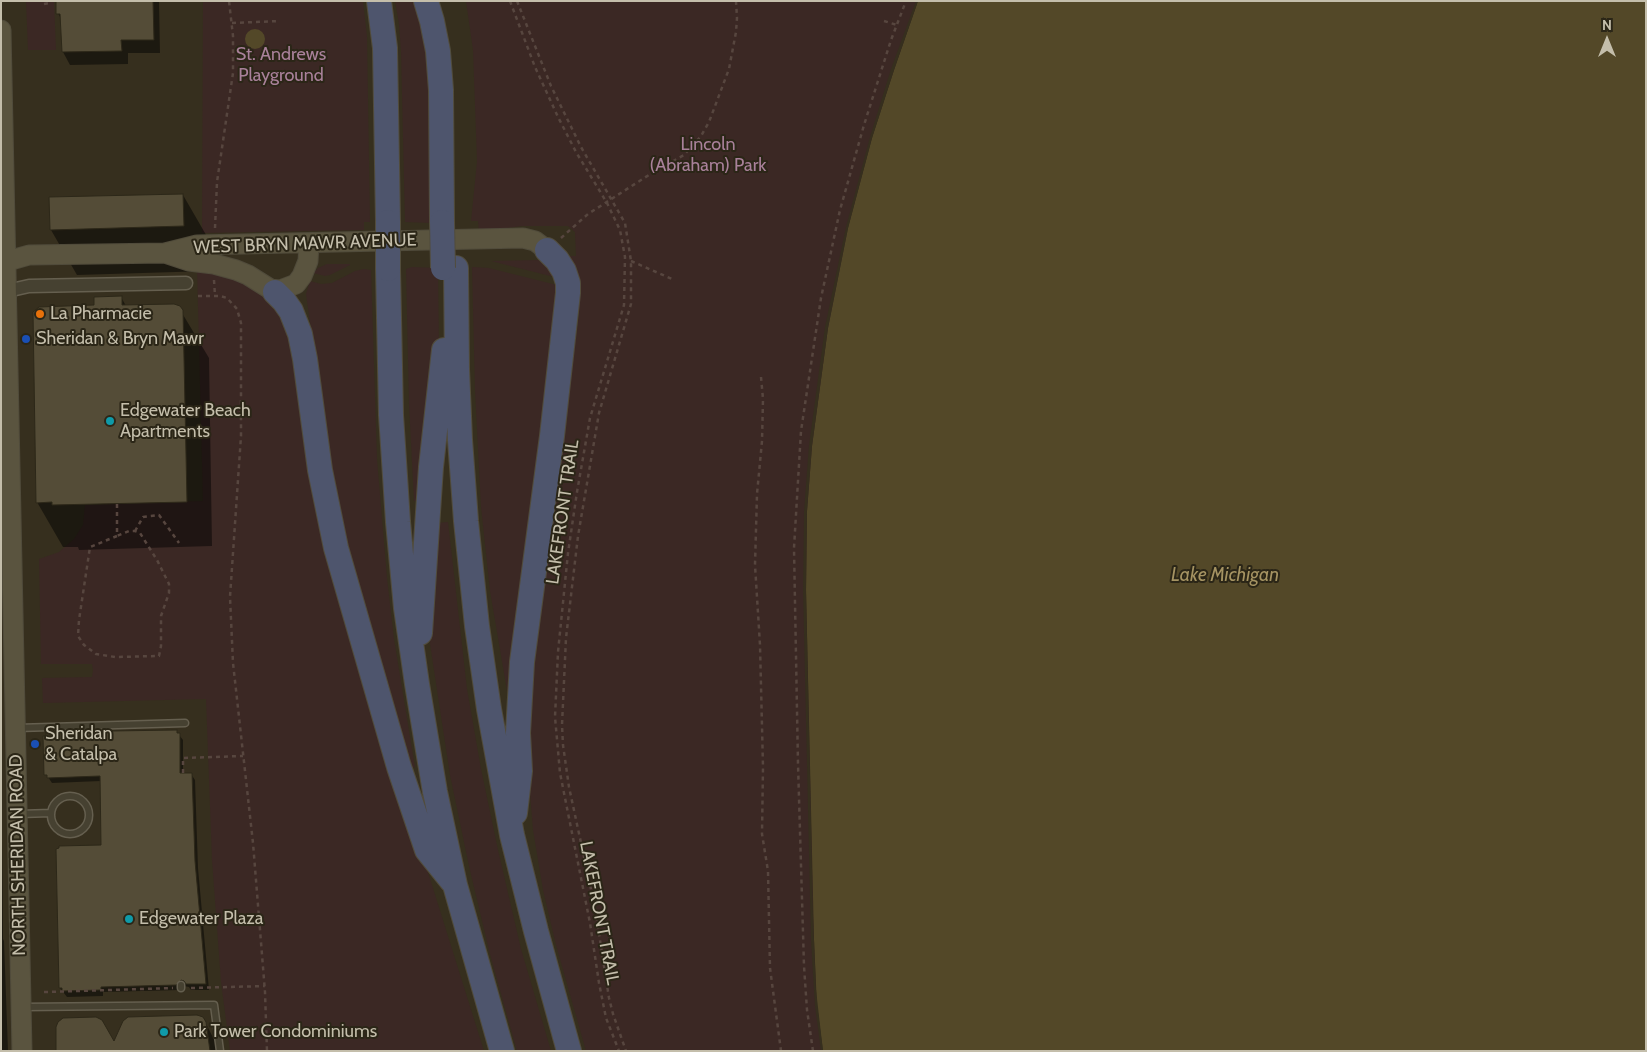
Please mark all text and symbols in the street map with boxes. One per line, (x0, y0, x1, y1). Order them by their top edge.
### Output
north arrow (1582, 15, 1632, 65)
text: N (1602, 16, 1612, 34)
park label: St. Andrews Playground (236, 44, 326, 86)
park label: Lincoln (Abraham) Park (650, 134, 766, 176)
street label: WEST BRYN MAWR AVENUE (193, 229, 417, 259)
place label: La Pharmacie (50, 303, 152, 325)
marker: La Pharmacie (34, 308, 46, 320)
place label: Sheridan & Bryn Mawr (36, 328, 204, 350)
marker: Sheridan & Bryn Mawr (20, 333, 32, 345)
place label: Edgewater Beach Apartments (120, 400, 251, 442)
marker: Edgewater Beach Apartments (104, 415, 116, 427)
street label: LAKEFRONT TRAIL (542, 438, 584, 586)
water label: Lake Michigan (1171, 564, 1279, 586)
place label: Sheridan & Catalpa (45, 723, 117, 766)
marker: Sheridan & Catalpa (29, 738, 41, 750)
street label: NORTH SHERIDAN ROAD (5, 754, 31, 956)
street label: LAKEFRONT TRAIL (574, 839, 624, 987)
place label: Edgewater Plaza (139, 908, 263, 930)
marker: Edgewater Plaza (123, 913, 135, 925)
place label: Park Tower Condominiums (174, 1021, 377, 1043)
marker: Park Tower Condominiums (158, 1026, 170, 1038)

